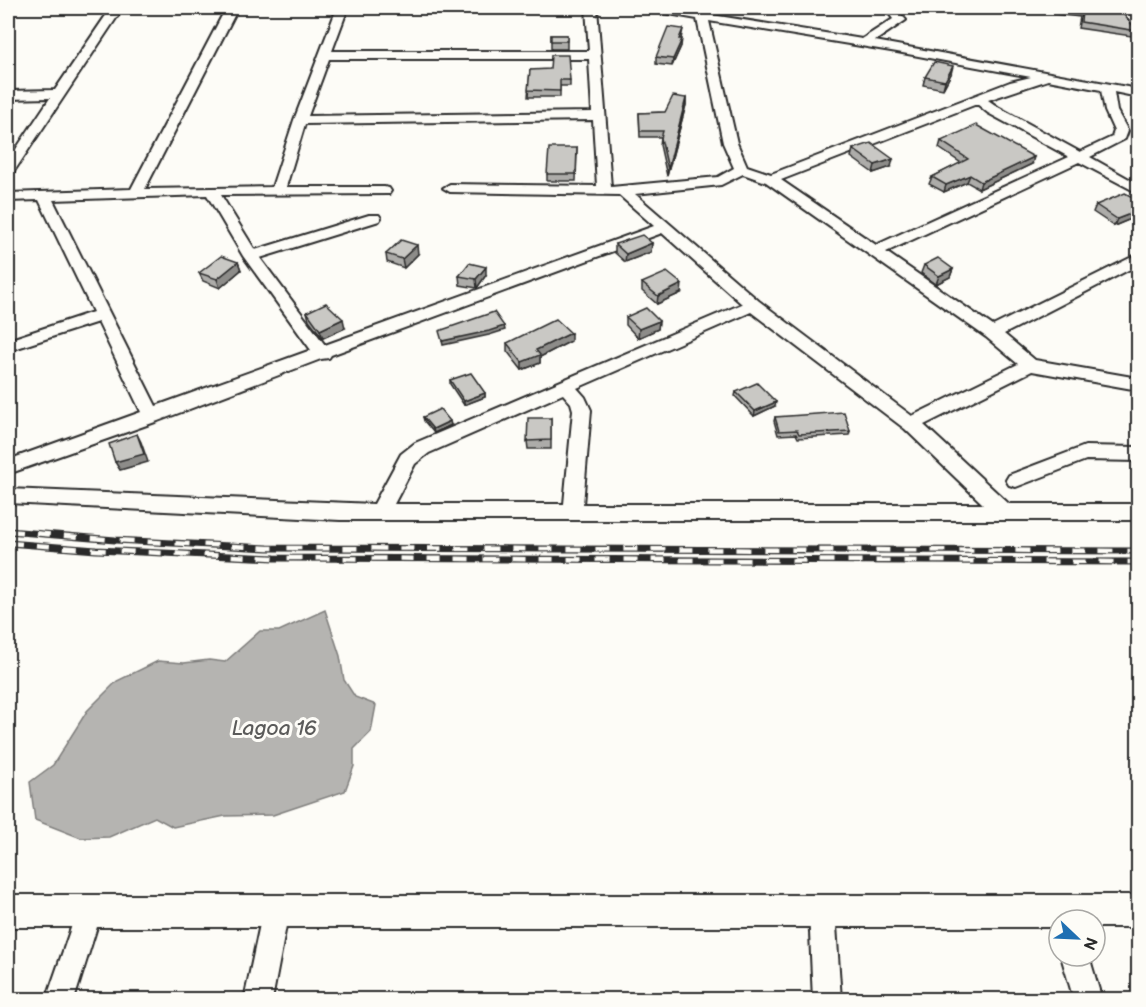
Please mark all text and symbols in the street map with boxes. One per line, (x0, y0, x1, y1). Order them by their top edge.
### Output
water label: Lagoa 16 (232, 716, 317, 741)
north arrow (1047, 908, 1107, 968)
text: N (1078, 934, 1101, 953)

